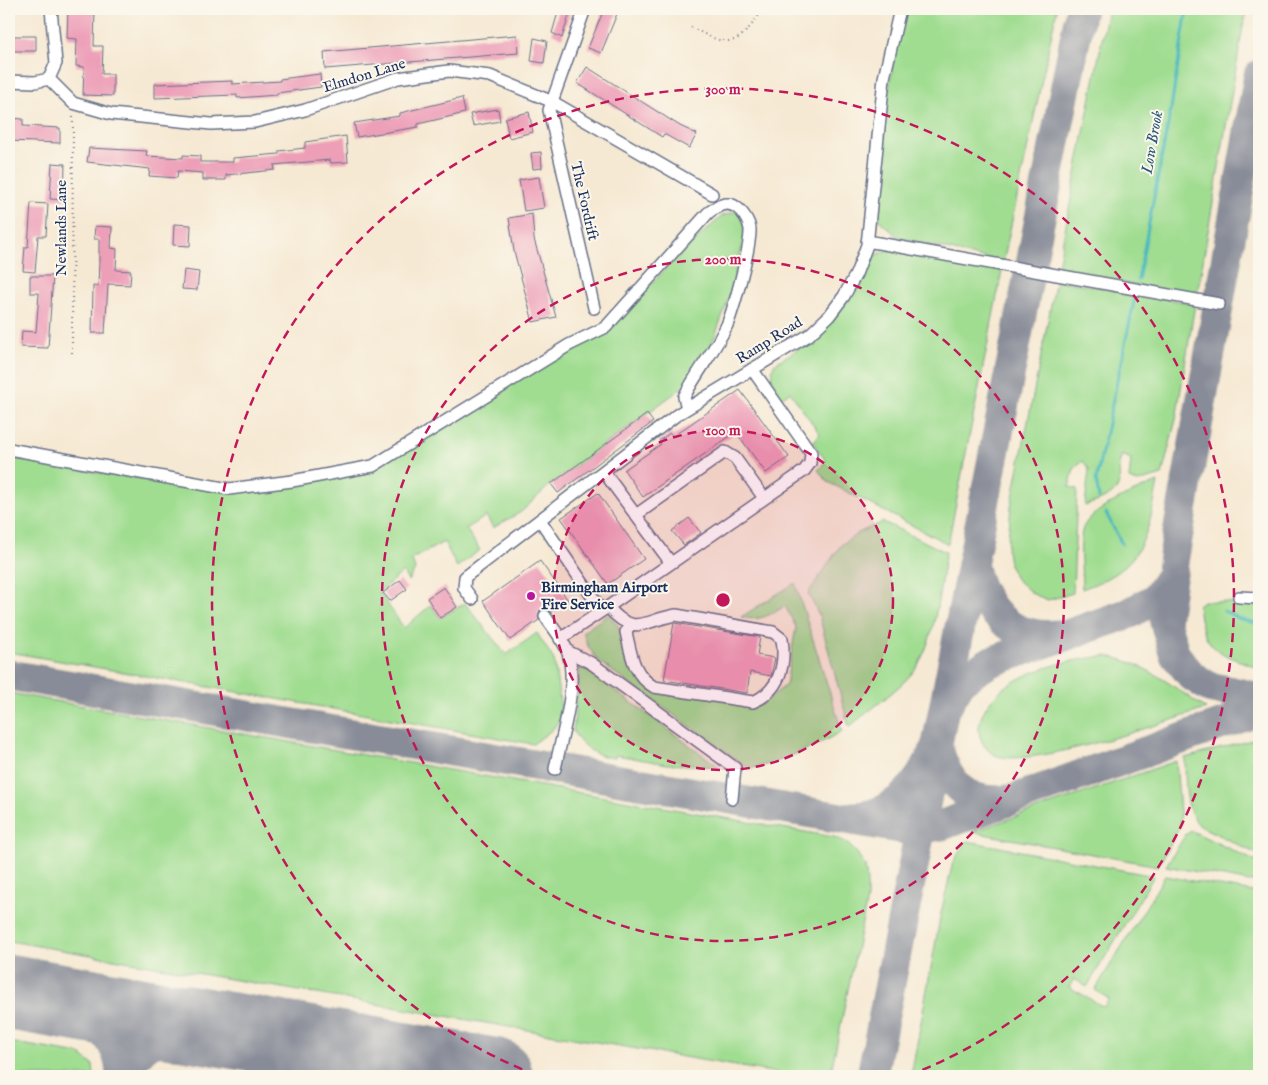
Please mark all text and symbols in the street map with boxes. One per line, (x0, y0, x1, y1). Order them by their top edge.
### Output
street label: Elmdon Lane (321, 54, 408, 97)
text: 300 m (705, 80, 741, 99)
water label: Low Brook (1137, 109, 1168, 176)
street label: The Fordrift (566, 160, 603, 242)
street label: Newlands Lane (52, 180, 71, 276)
text: 200 m (705, 250, 742, 269)
street label: Ramp Road (733, 312, 807, 368)
text: 100 m (705, 421, 741, 440)
place label: Birmingham Airport Fire Service (541, 578, 669, 614)
marker: Birmingham Airport Fire Service (525, 590, 537, 602)
centre of rings (714, 591, 732, 609)

